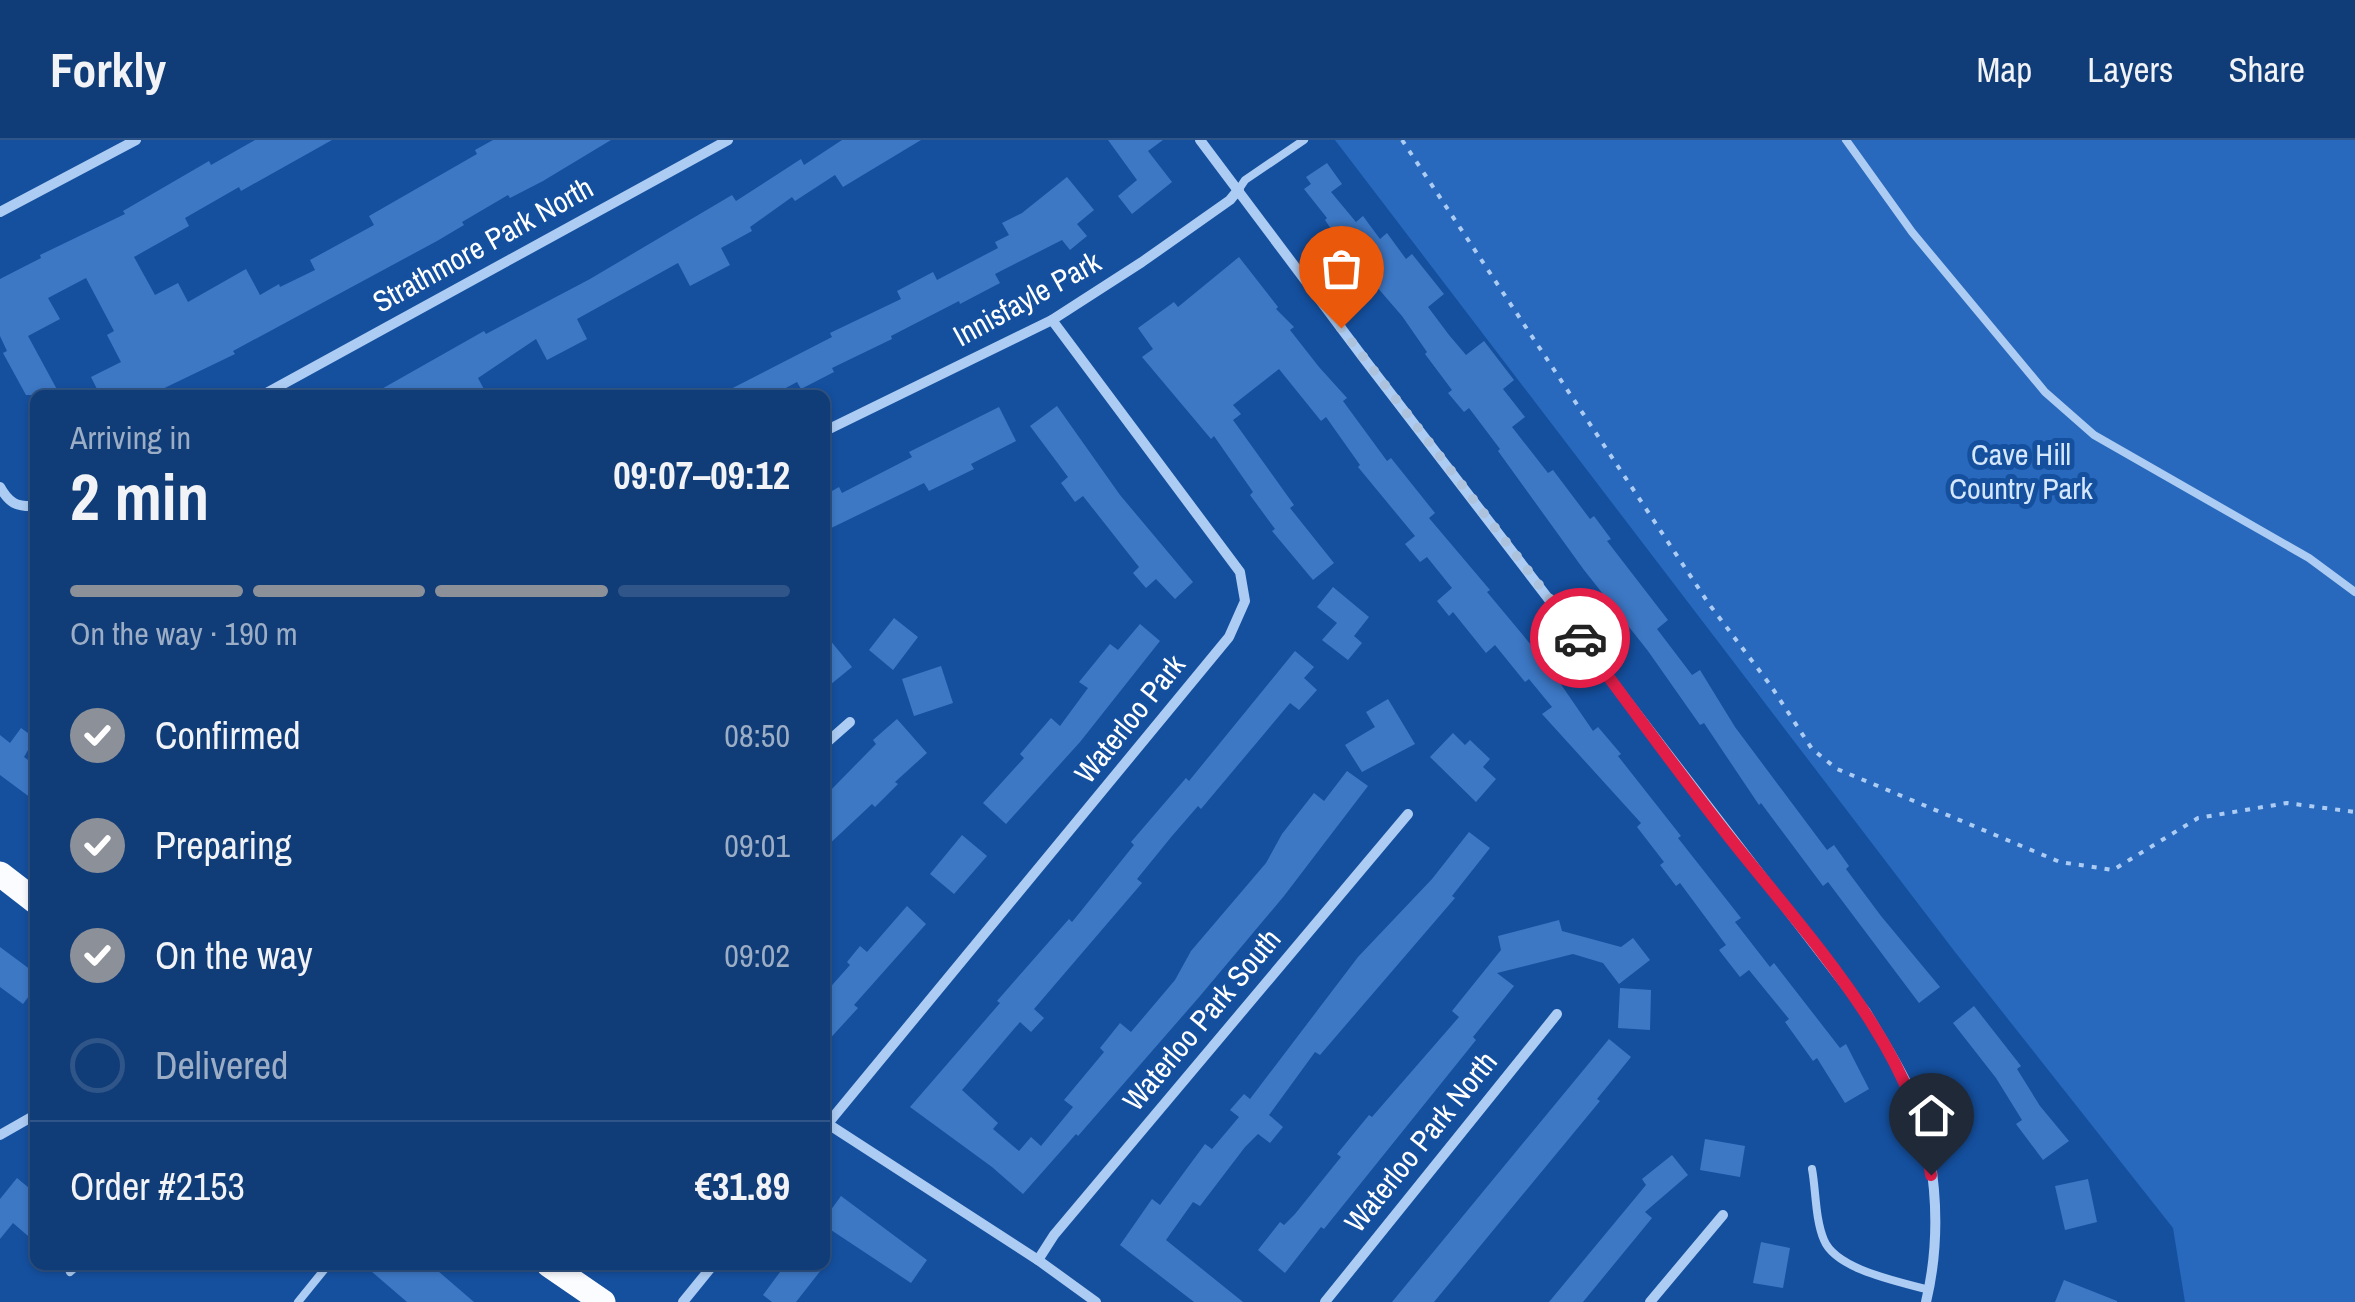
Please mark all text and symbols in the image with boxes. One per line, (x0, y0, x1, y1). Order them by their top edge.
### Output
text: Forkly (50, 37, 166, 102)
text: Map (1976, 46, 2032, 93)
text: Layers (2087, 46, 2173, 93)
text: Share (2228, 46, 2305, 93)
street label: Strathmore Park North (365, 167, 600, 321)
pin (1299, 226, 1384, 329)
street label: Innisfayle Park (946, 241, 1108, 355)
icon: bag (1314, 241, 1369, 296)
text: Arriving in (70, 416, 191, 459)
park label: Cave Hill Country Park (1949, 434, 2093, 508)
text: 09:07–09:12 (613, 450, 790, 501)
text: 2 min (70, 453, 209, 540)
courier (1530, 588, 1630, 688)
icon: car (1553, 611, 1608, 666)
text: On the way · 190 m (70, 612, 298, 655)
street label: Waterloo Park (1065, 645, 1194, 791)
icon: check (70, 708, 125, 763)
text: Confirmed (155, 710, 300, 761)
text: 08:50 (724, 714, 790, 757)
icon: check (70, 818, 125, 873)
text: Preparing (155, 820, 292, 871)
text: 09:01 (724, 824, 790, 867)
street label: Waterloo Park South (1113, 920, 1289, 1119)
icon: check (70, 928, 125, 983)
text: On the way (155, 930, 313, 981)
text: 09:02 (724, 934, 790, 977)
text: Delivered (155, 1040, 288, 1091)
street label: Waterloo Park North (1335, 1043, 1506, 1240)
pin (1889, 1073, 1974, 1176)
icon: home (1904, 1088, 1959, 1143)
text: Order #2153 (70, 1161, 245, 1212)
text: €31.89 (695, 1161, 790, 1212)

